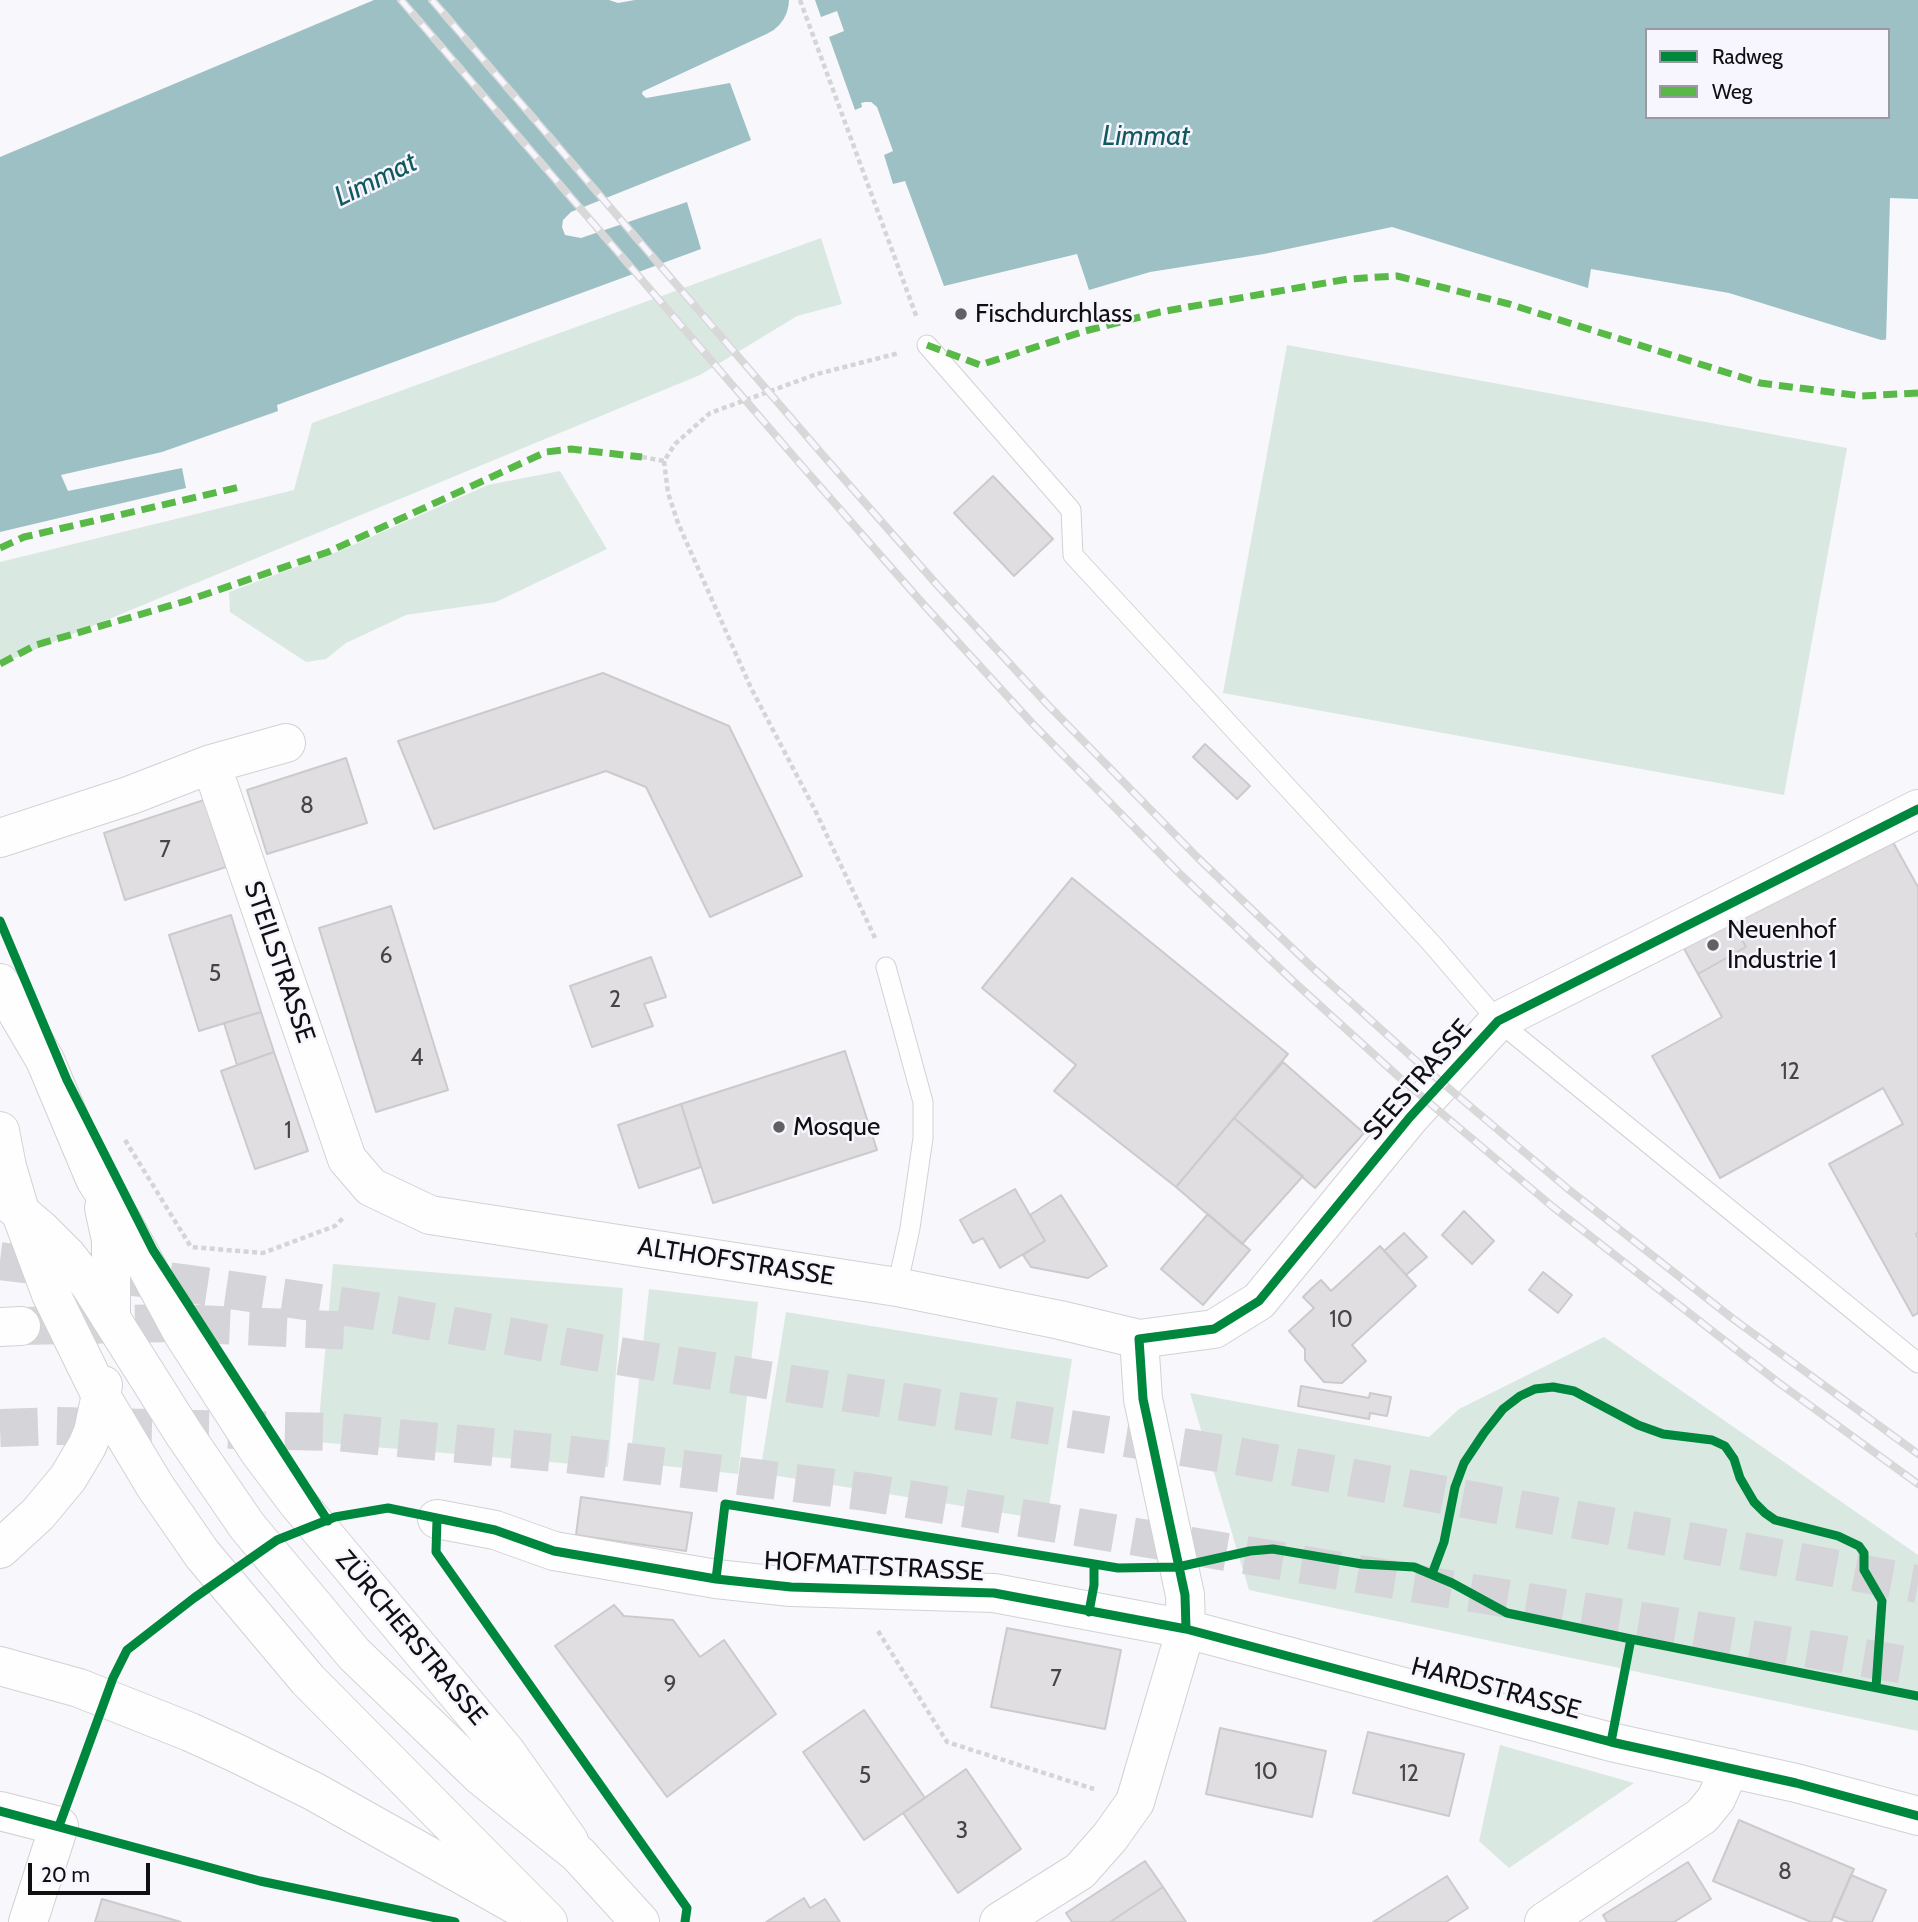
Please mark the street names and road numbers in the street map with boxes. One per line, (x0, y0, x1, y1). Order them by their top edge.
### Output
street label: STEILSTRASSE (237, 877, 321, 1047)
street label: SEESTRASSE (1357, 1013, 1479, 1147)
street label: ALTHOFSTRASSE (635, 1231, 837, 1293)
street label: ZÜRCHERSTRASSE (329, 1544, 493, 1732)
street label: HOFMATTSTRASSE (763, 1546, 985, 1588)
street label: HARDSTRASSE (1408, 1651, 1584, 1727)

